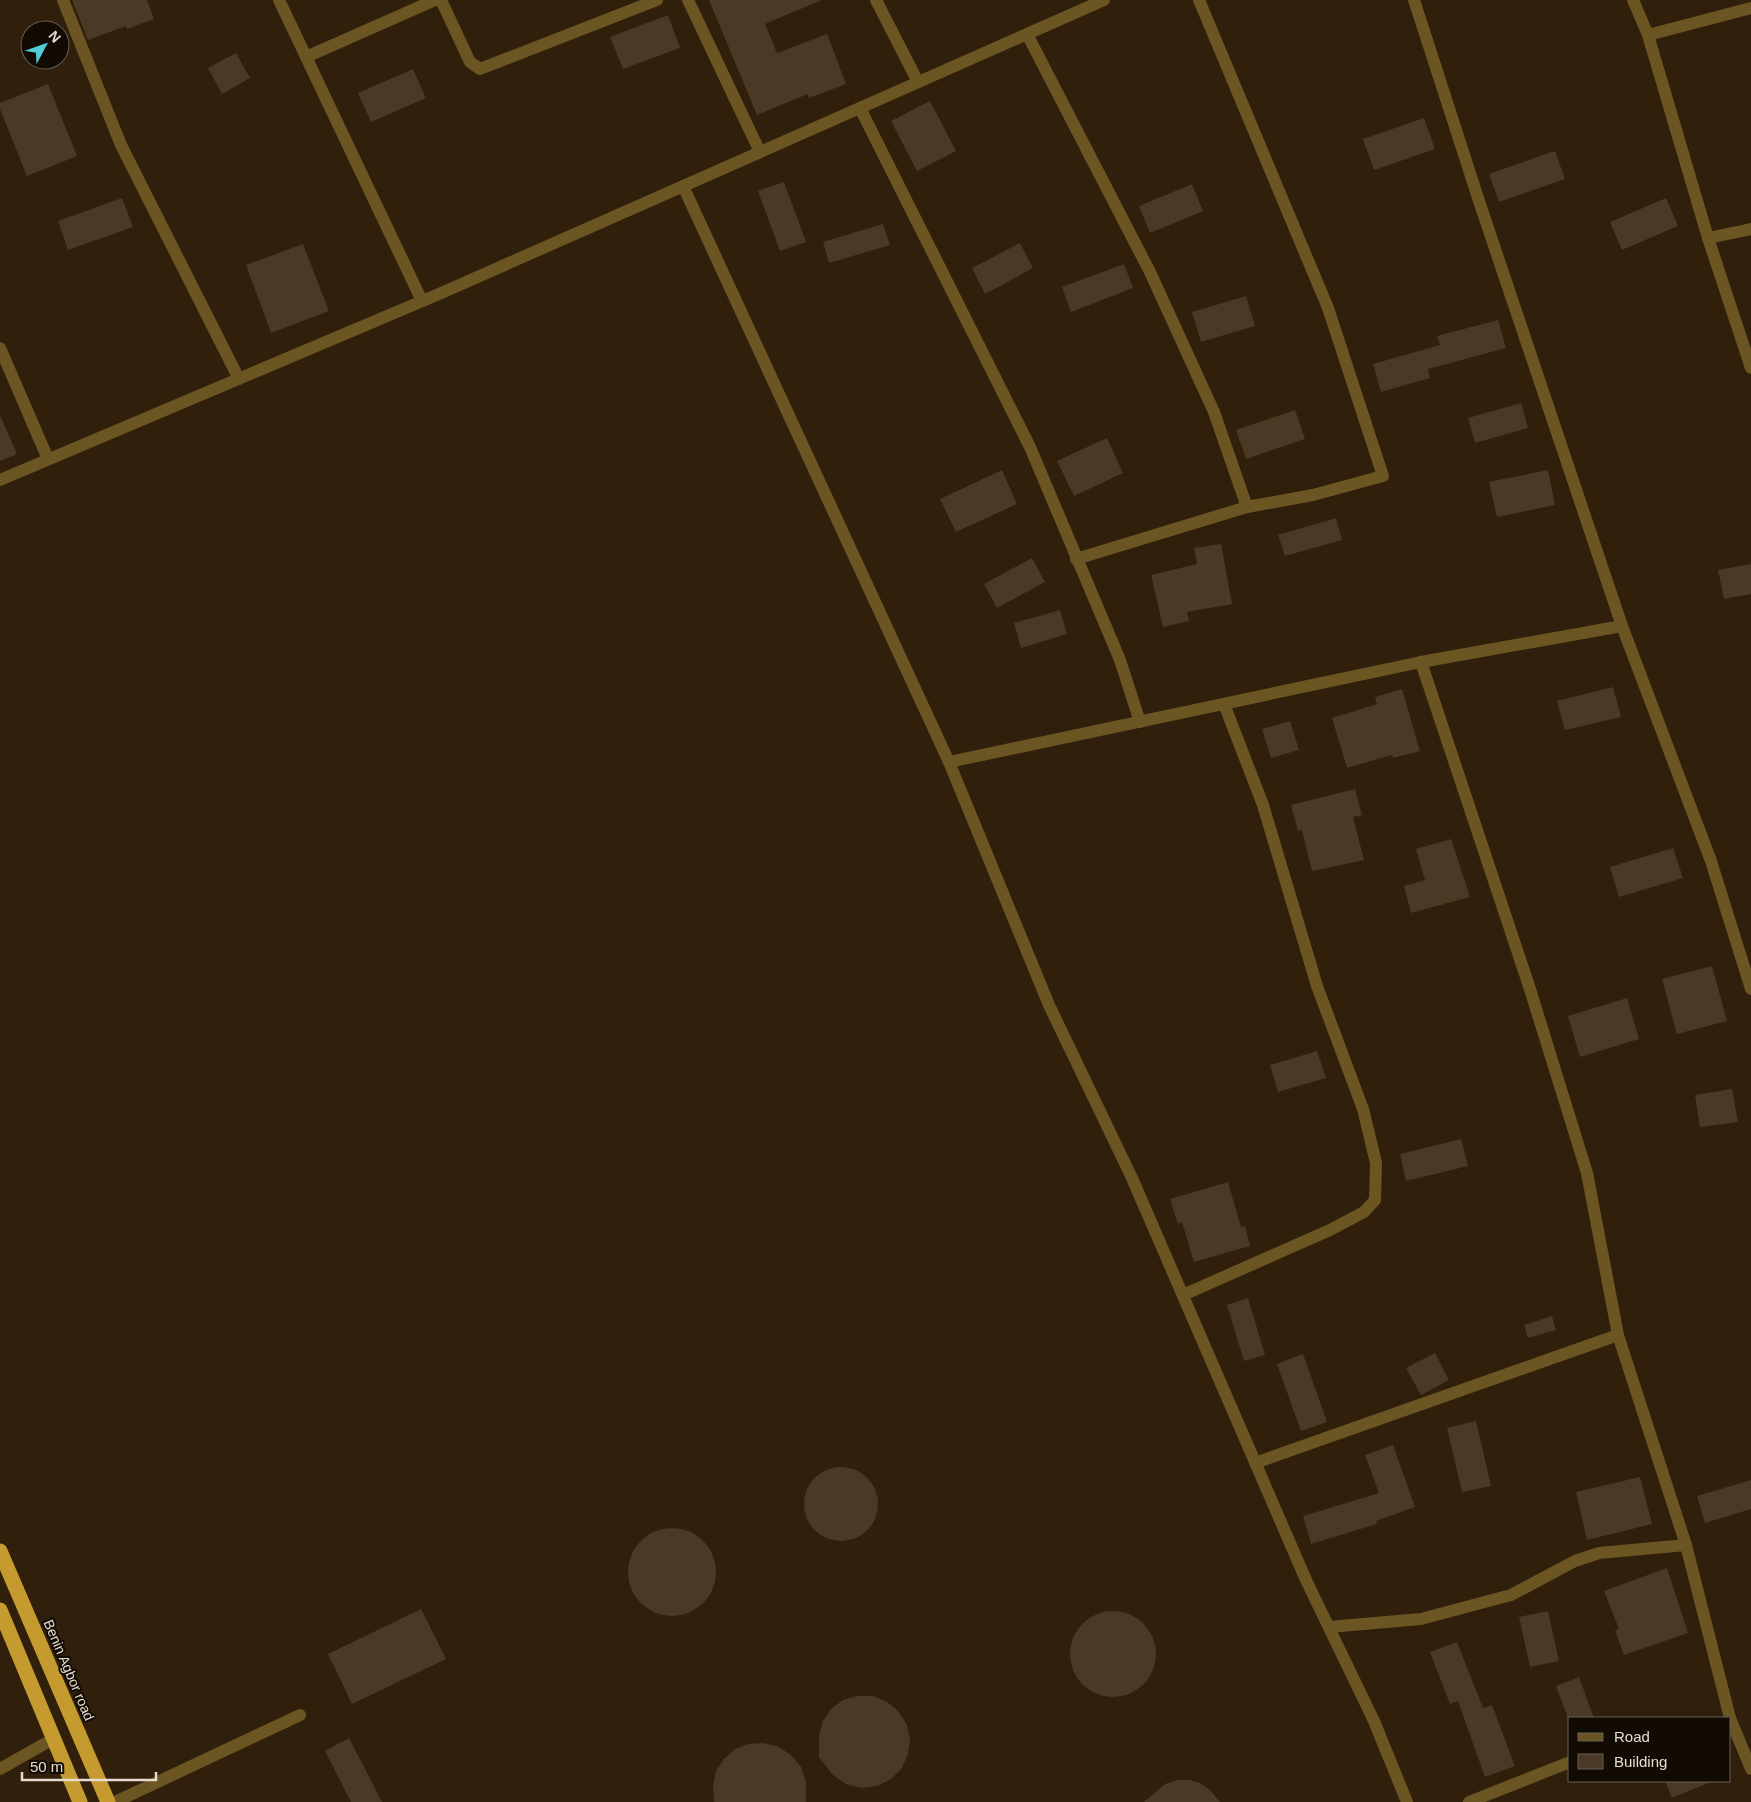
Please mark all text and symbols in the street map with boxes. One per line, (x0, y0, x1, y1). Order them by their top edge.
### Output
north arrow (20, 20, 70, 70)
text: N (45, 27, 64, 46)
street label: Benin Agbor road (40, 1617, 98, 1723)
legend (1568, 1717, 1731, 1782)
text: Road (1614, 1728, 1650, 1745)
scale bar (22, 1750, 156, 1782)
text: Building (1614, 1753, 1667, 1770)
text: 50 m (30, 1758, 63, 1775)

